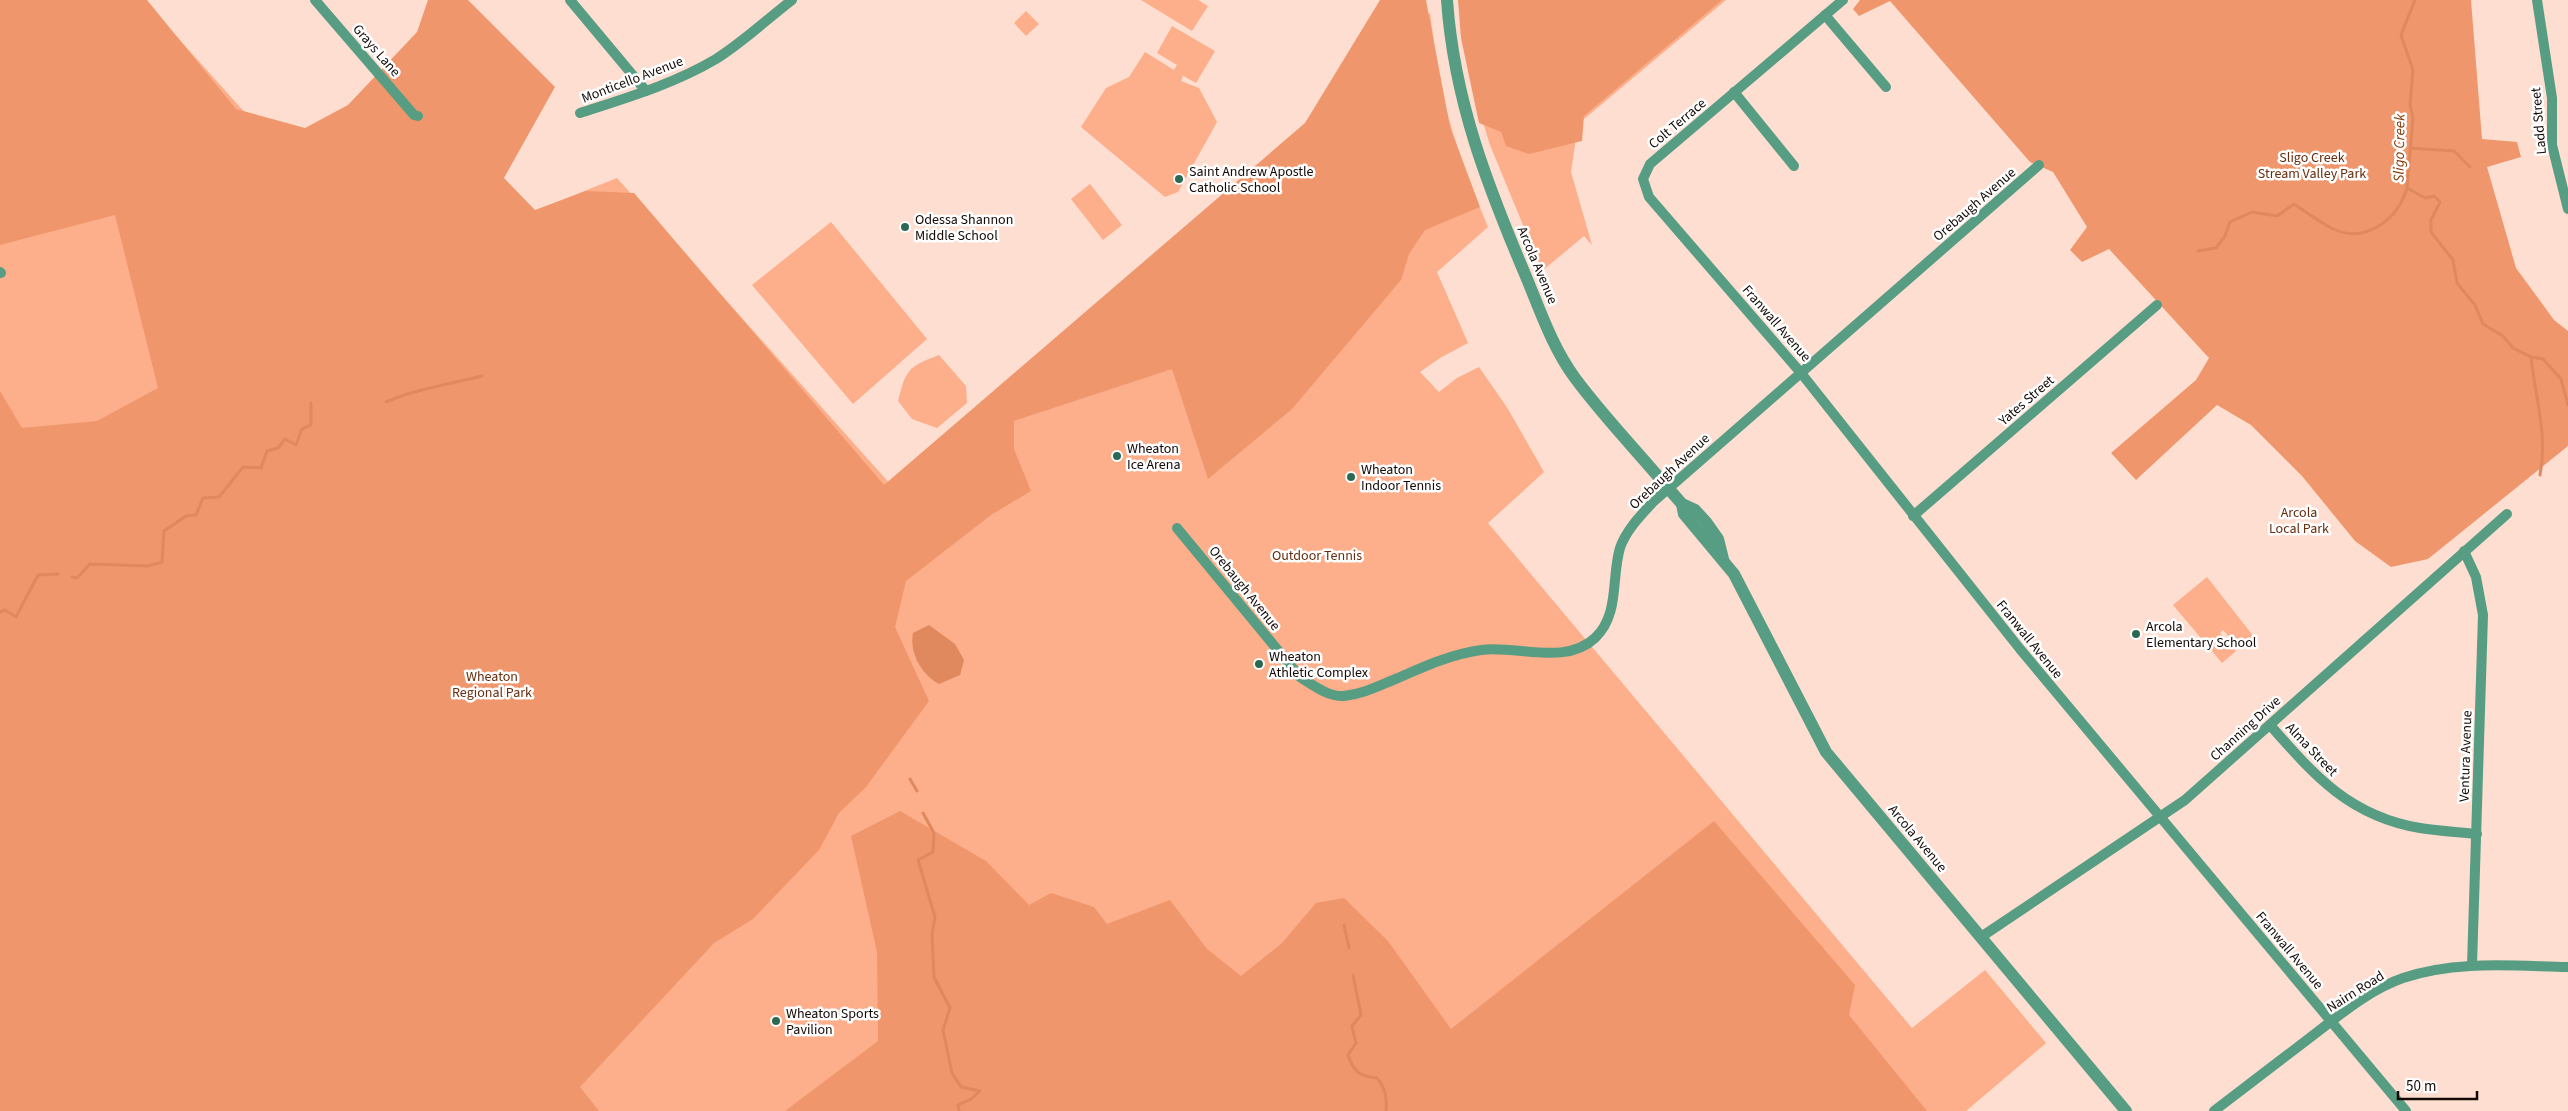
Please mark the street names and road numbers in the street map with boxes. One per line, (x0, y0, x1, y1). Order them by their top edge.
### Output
street label: Grays Lane (348, 20, 405, 81)
street label: Monticello Avenue (579, 51, 686, 108)
street label: Ladd Street (2526, 86, 2552, 155)
street label: Colt Terrace (1645, 94, 1711, 154)
street label: Orebaugh Avenue (1929, 163, 2020, 246)
street label: Arcola Avenue (1512, 223, 1562, 307)
street label: Franwall Avenue (1737, 281, 1815, 366)
street label: Yates Street (1994, 371, 2059, 431)
street label: Orebaugh Avenue (1625, 429, 1714, 514)
street label: Orebaugh Avenue (1204, 542, 1285, 635)
street label: Franwall Avenue (1991, 596, 2067, 683)
street label: Channing Drive (2206, 691, 2286, 766)
street label: Ventura Avenue (2454, 710, 2478, 802)
street label: Alma Street (2281, 718, 2342, 781)
street label: Arcola Avenue (1883, 801, 1951, 877)
street label: Franwall Avenue (2251, 907, 2328, 994)
street label: Nairn Road (2323, 966, 2388, 1018)

